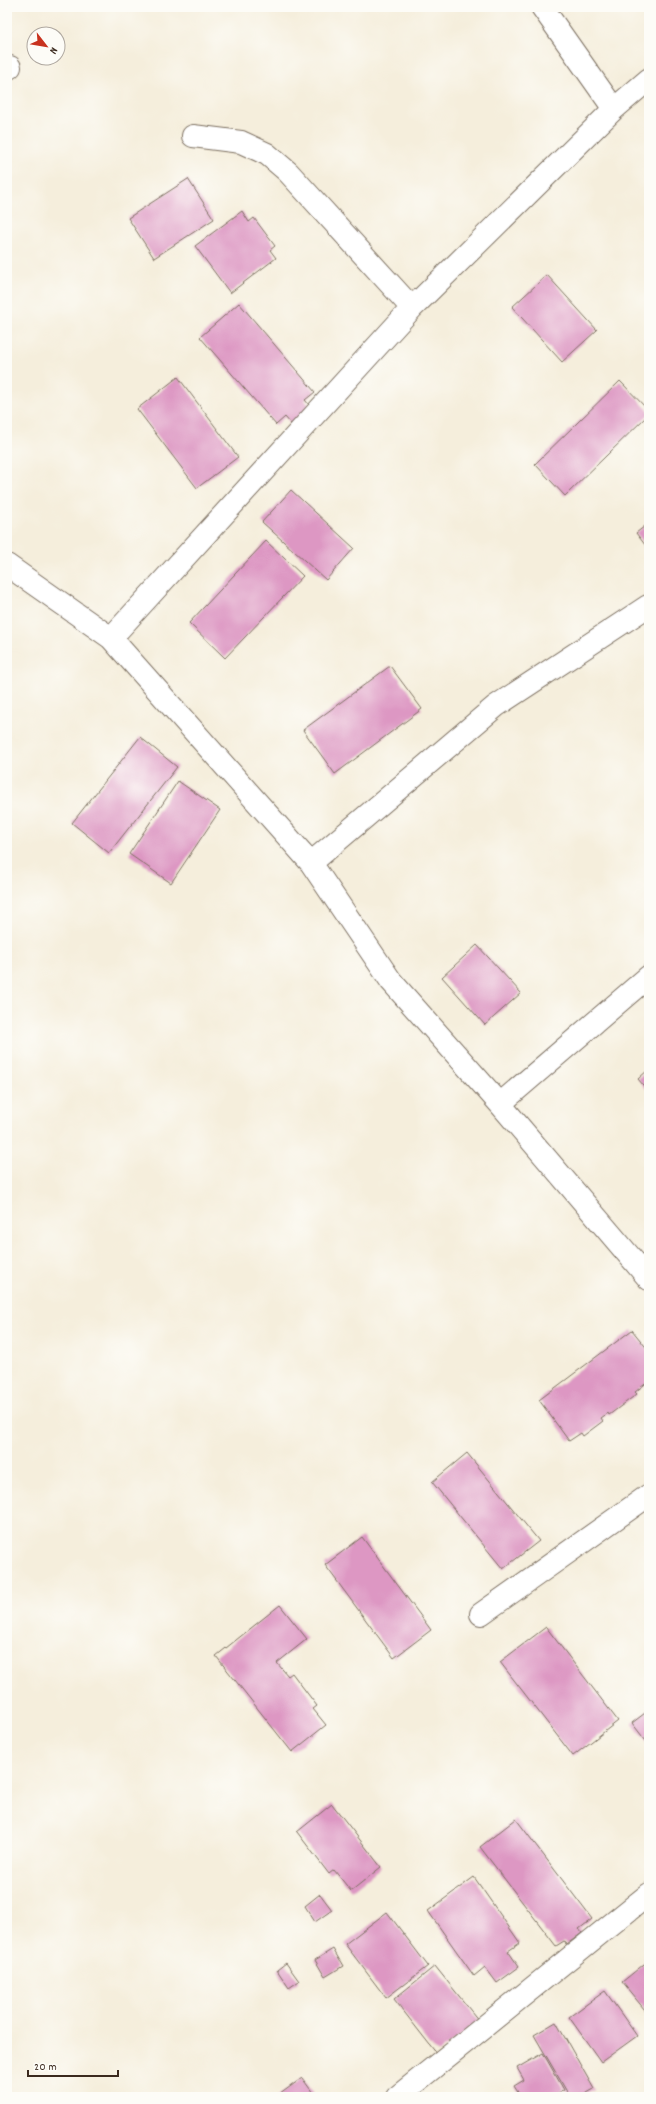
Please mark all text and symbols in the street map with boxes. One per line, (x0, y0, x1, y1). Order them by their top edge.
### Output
north arrow (26, 26, 66, 66)
text: N (44, 44, 61, 57)
scale bar (28, 2052, 118, 2078)
text: 20 m (34, 2059, 57, 2076)

